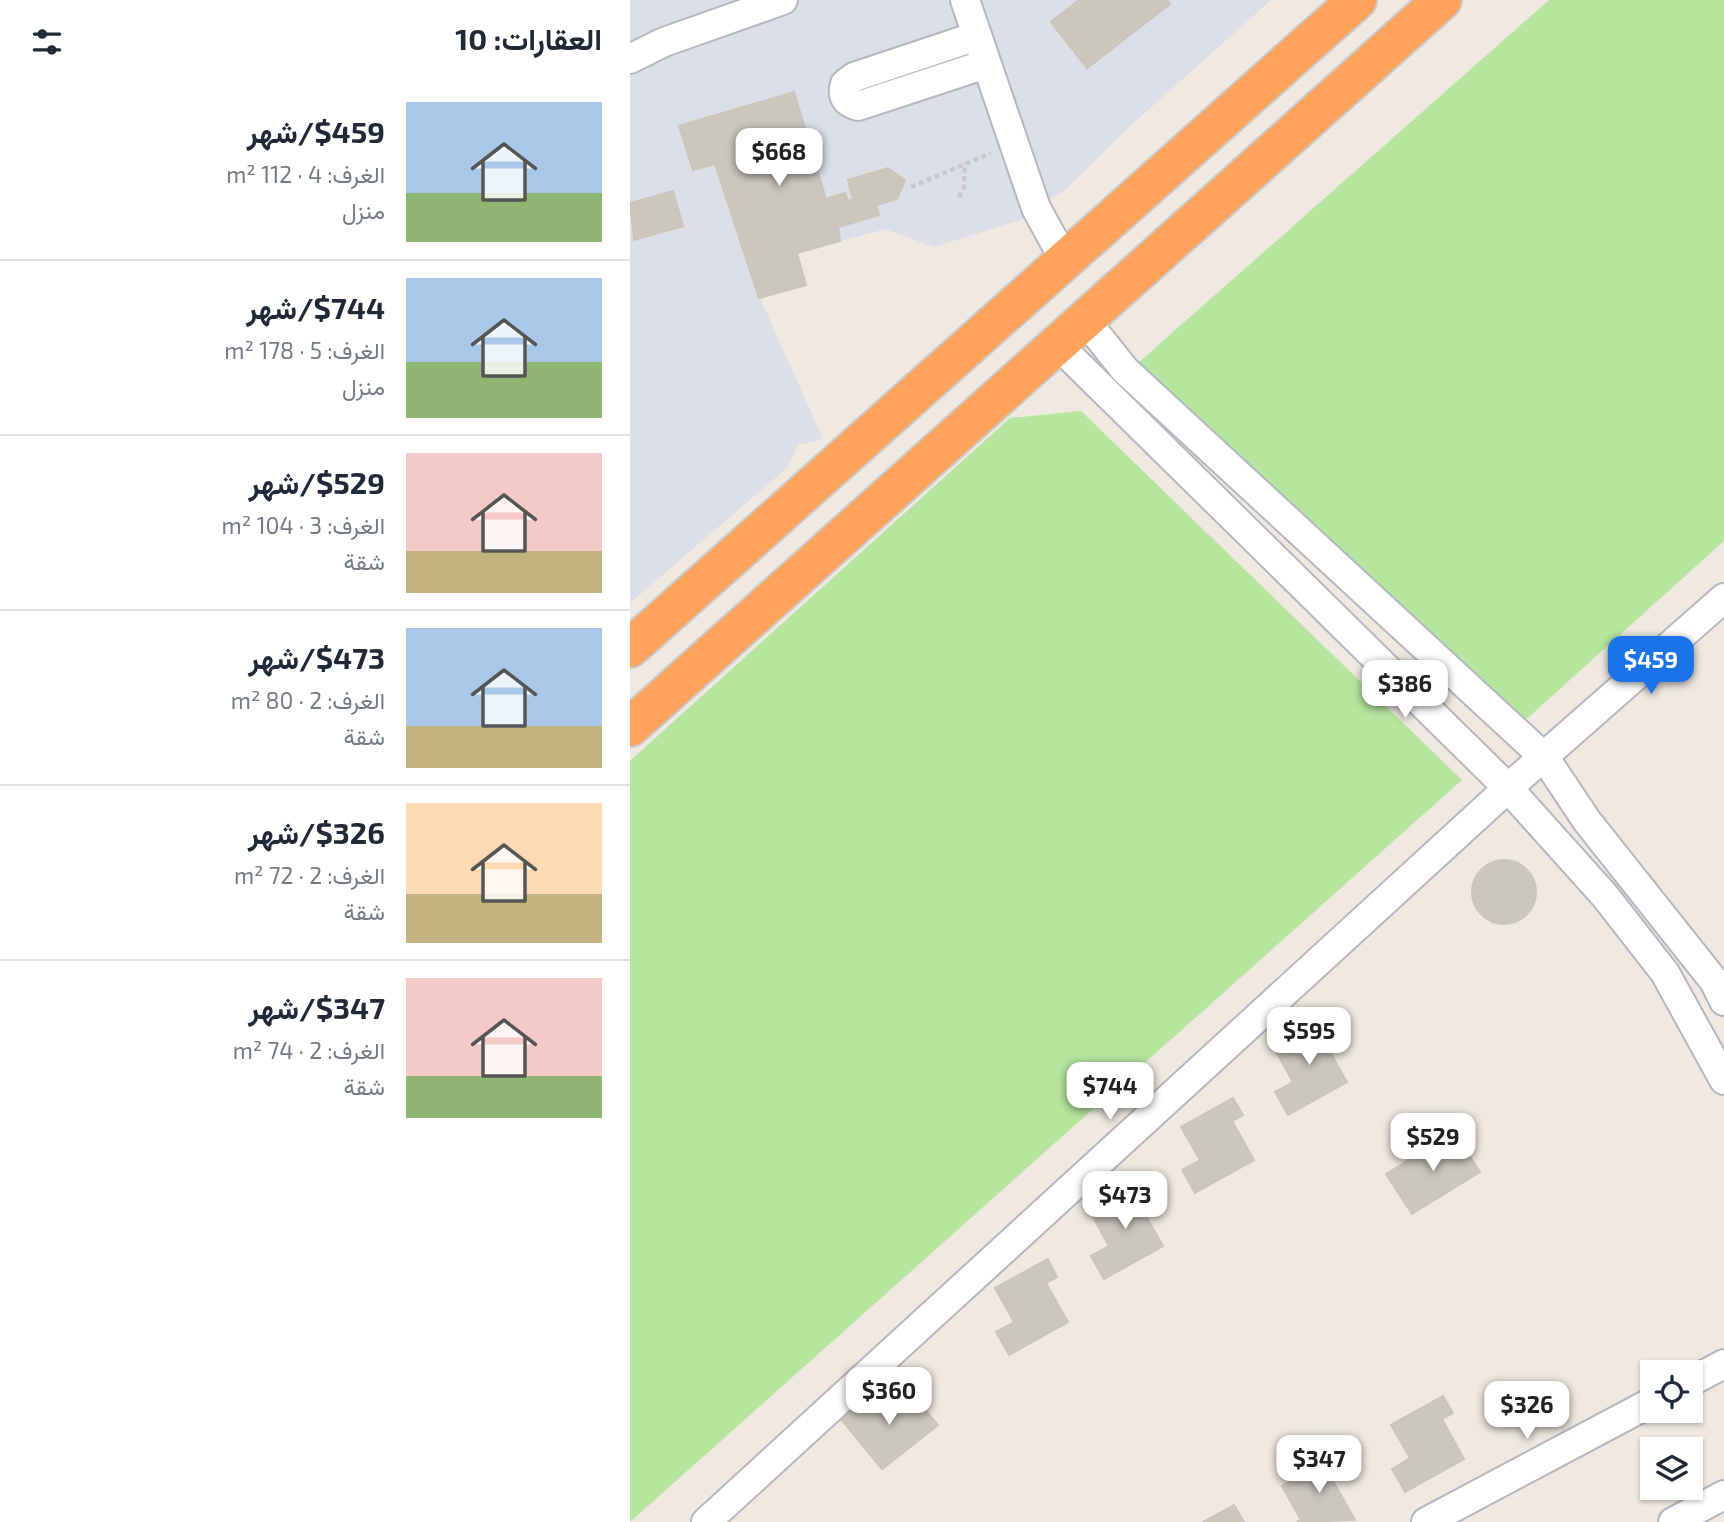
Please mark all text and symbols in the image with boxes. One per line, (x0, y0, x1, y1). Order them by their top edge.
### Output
text: العقارات: 10 (455, 20, 602, 56)
icon: filters (28, 23, 66, 61)
text: $459/شهر (247, 113, 385, 149)
pin: $668 (738, 128, 820, 188)
icon: home (462, 130, 546, 214)
text: $668 (752, 137, 806, 165)
text: الغرف: 4 · 112 m² (226, 160, 385, 188)
text: منزل (342, 196, 385, 224)
text: $744/شهر (246, 289, 385, 325)
icon: home (462, 306, 546, 390)
text: الغرف: 5 · 178 m² (224, 336, 385, 364)
text: منزل (342, 372, 385, 400)
text: $529/شهر (249, 464, 385, 500)
icon: home (462, 481, 546, 565)
text: الغرف: 3 · 104 m² (222, 511, 385, 539)
text: شقة (343, 547, 385, 575)
pin: $459 (1610, 636, 1692, 696)
text: $473/شهر (248, 639, 385, 675)
text: $459 (1624, 645, 1678, 673)
icon: home (462, 656, 546, 740)
pin: $386 (1364, 660, 1446, 720)
text: $386 (1378, 669, 1432, 697)
text: الغرف: 2 · 80 m² (231, 686, 385, 714)
text: شقة (343, 722, 385, 750)
text: $326/شهر (248, 814, 385, 850)
icon: home (462, 831, 546, 915)
text: الغرف: 2 · 72 m² (234, 861, 385, 889)
text: شقة (343, 897, 385, 925)
text: $347/شهر (248, 989, 385, 1025)
icon: home (462, 1006, 546, 1090)
pin: $595 (1268, 1007, 1350, 1067)
text: $595 (1283, 1016, 1335, 1044)
text: الغرف: 2 · 74 m² (233, 1036, 385, 1064)
pin: $744 (1069, 1062, 1151, 1122)
text: $744 (1083, 1071, 1137, 1099)
text: شقة (343, 1072, 385, 1100)
pin: $529 (1392, 1114, 1474, 1173)
text: $529 (1407, 1122, 1459, 1150)
pin: $473 (1084, 1172, 1166, 1231)
text: $473 (1098, 1180, 1152, 1208)
map controls (1640, 1360, 1703, 1500)
button: locate (1640, 1360, 1703, 1423)
pin: $360 (848, 1368, 930, 1427)
text: $360 (862, 1376, 916, 1404)
pin: $326 (1486, 1382, 1568, 1441)
text: $326 (1500, 1390, 1554, 1418)
pin: $347 (1278, 1436, 1360, 1495)
button: layers (1640, 1437, 1703, 1500)
text: $347 (1292, 1444, 1346, 1472)

